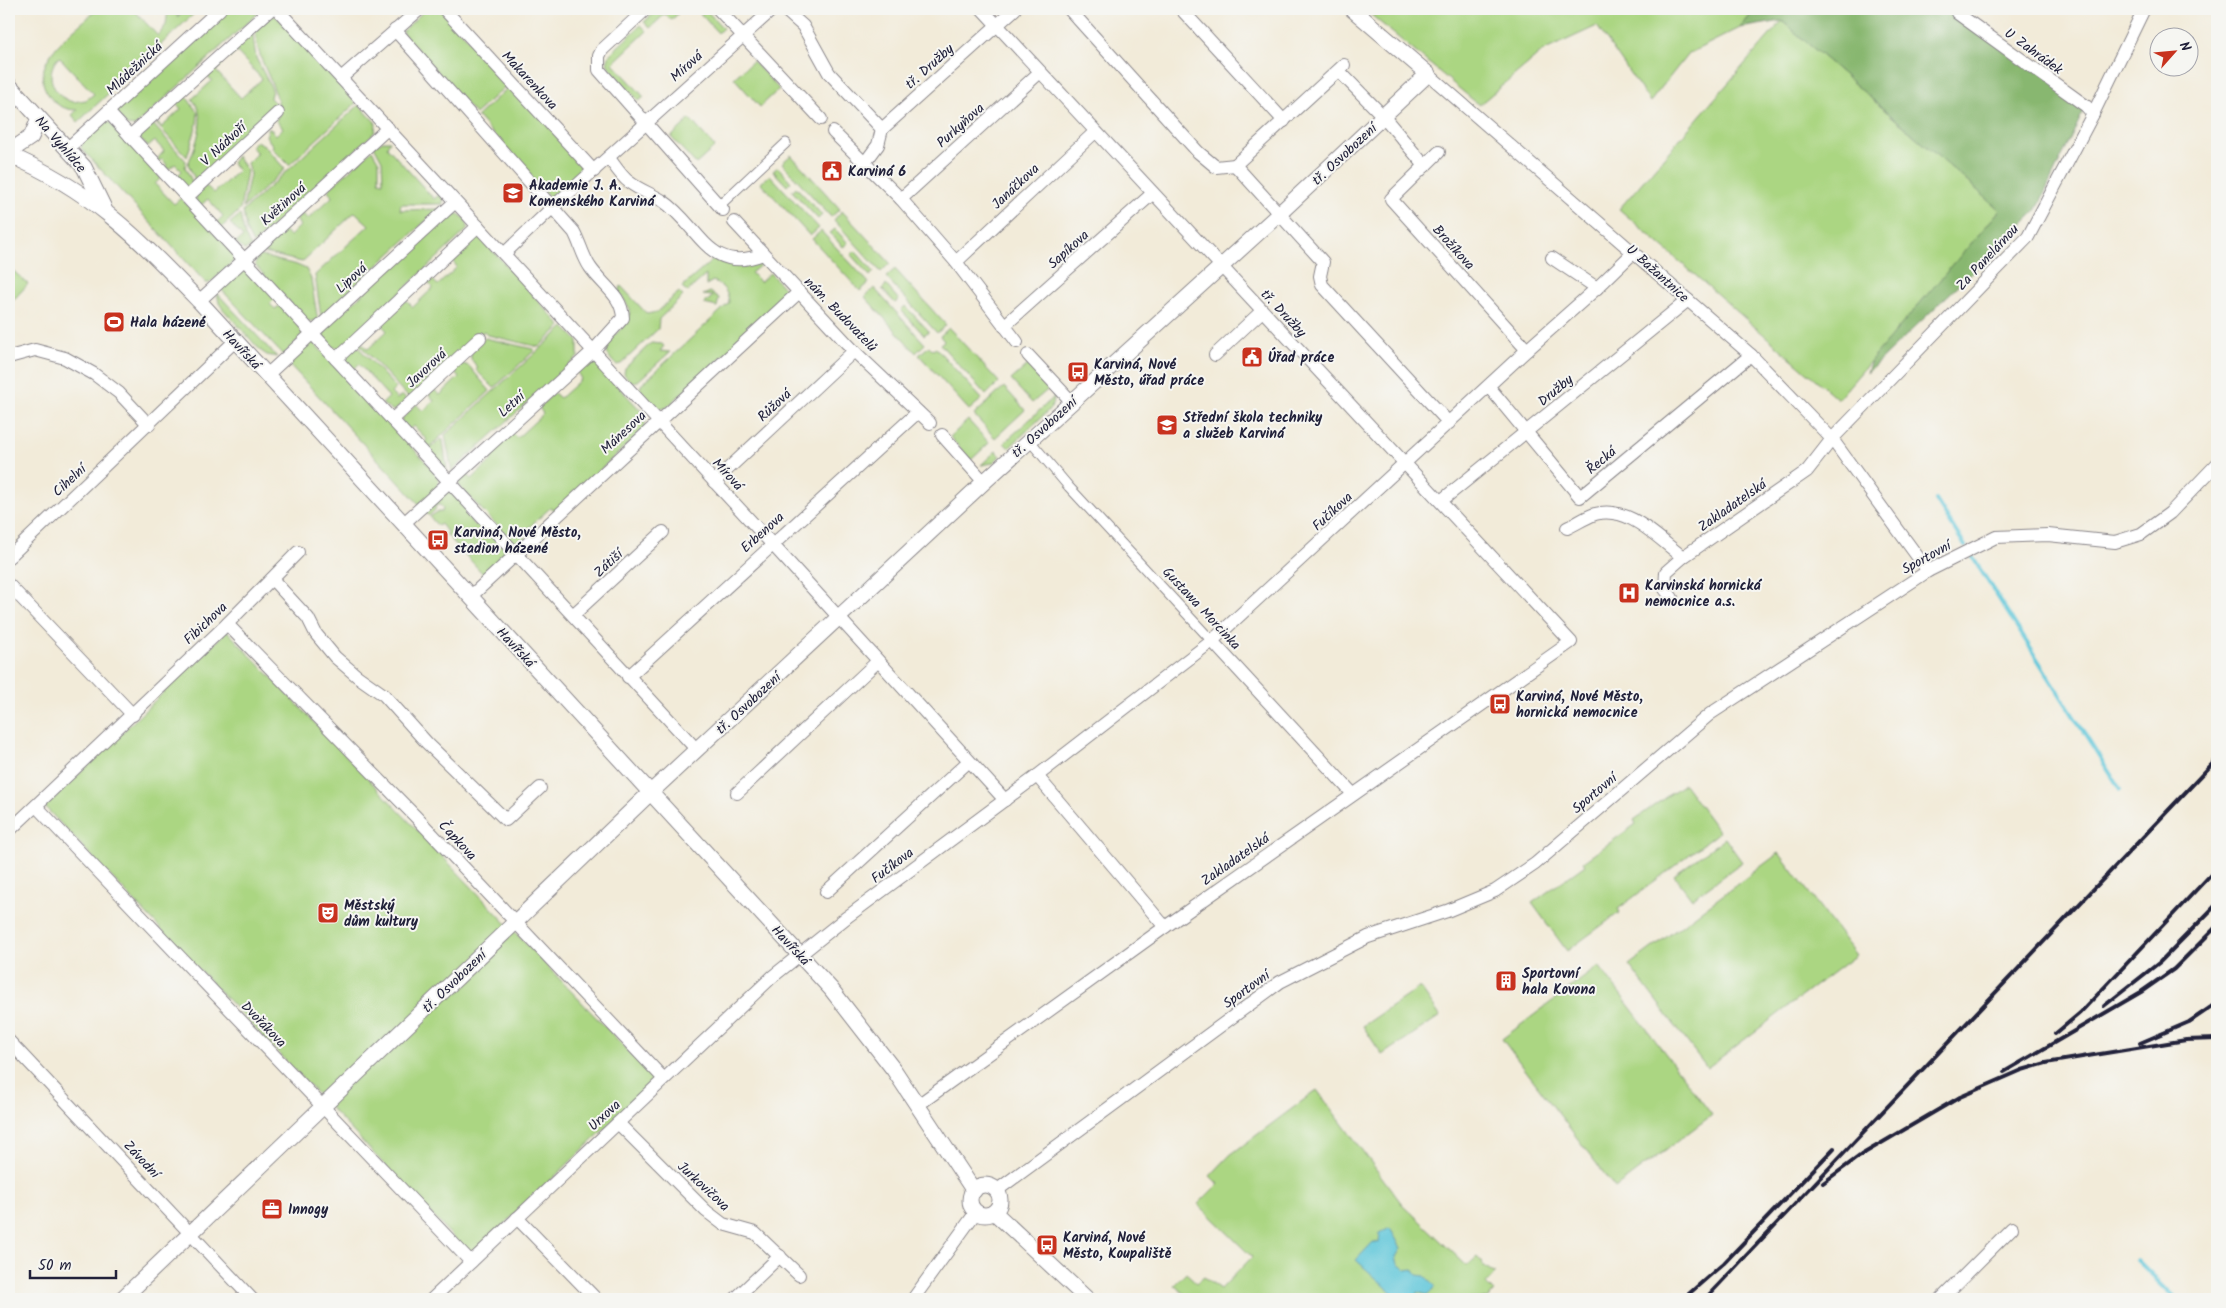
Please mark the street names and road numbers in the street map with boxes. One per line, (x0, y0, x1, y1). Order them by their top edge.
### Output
street label: U Zahrádek (2000, 23, 2068, 81)
street label: Mládežnická (101, 36, 169, 101)
street label: tř. Družby (900, 38, 959, 95)
street label: Mírová (665, 45, 709, 88)
street label: Makarenkova (496, 46, 563, 115)
street label: Purkyňova (932, 98, 990, 153)
street label: Na Vyhlídce (29, 111, 92, 179)
street label: V Nádvoří (196, 116, 254, 172)
street label: tř. Osvobození (1307, 117, 1384, 191)
street label: Janáčkova (987, 159, 1045, 215)
street label: Květinová (256, 177, 313, 231)
street label: Za Panelárnou (1951, 219, 2025, 296)
street label: Brožíkova (1427, 220, 1480, 275)
street label: Sapíkova (1043, 225, 1094, 274)
street label: U Bažantnice (1621, 239, 1694, 309)
street label: Lipová (331, 257, 374, 299)
street label: nám. Budovatelů (799, 272, 882, 358)
street label: tř. Družby (1255, 285, 1312, 343)
street label: Havířská (217, 324, 267, 376)
street label: Javorová (401, 343, 453, 393)
street label: Družby (1533, 369, 1579, 412)
street label: Růžová (753, 383, 798, 427)
street label: Letní (493, 385, 532, 423)
street label: tř. Osvobození (1007, 390, 1085, 464)
street label: Mánesova (596, 406, 652, 460)
street label: Řecká (1582, 441, 1623, 480)
street label: Mírová (706, 453, 749, 497)
street label: Cihelní (48, 457, 94, 502)
street label: Zakladatelská (1694, 473, 1773, 538)
street label: Fučíkova (1307, 487, 1358, 536)
street label: Erbenova (736, 507, 790, 559)
street label: Sportovní (1898, 534, 1958, 580)
street label: Zátiší (589, 543, 630, 583)
street label: Gustawa Morcinka (1157, 562, 1246, 655)
street label: Fibichova (179, 597, 233, 650)
street label: Havířská (491, 622, 541, 674)
street label: tř. Osvobození (711, 666, 788, 740)
street label: Sportovní (1567, 766, 1624, 819)
street label: Čapkova (433, 816, 482, 866)
street label: Zakladatelská (1197, 827, 1276, 892)
street label: Fučíkova (866, 842, 919, 889)
street label: Havířská (766, 920, 816, 972)
street label: tř. Osvobození (417, 943, 494, 1018)
street label: Sportovní (1218, 964, 1277, 1014)
street label: Dvořákova (235, 996, 291, 1053)
street label: Urxova (583, 1095, 626, 1137)
street label: Závodní (118, 1136, 167, 1186)
street label: Jurkovičova (672, 1156, 735, 1217)

